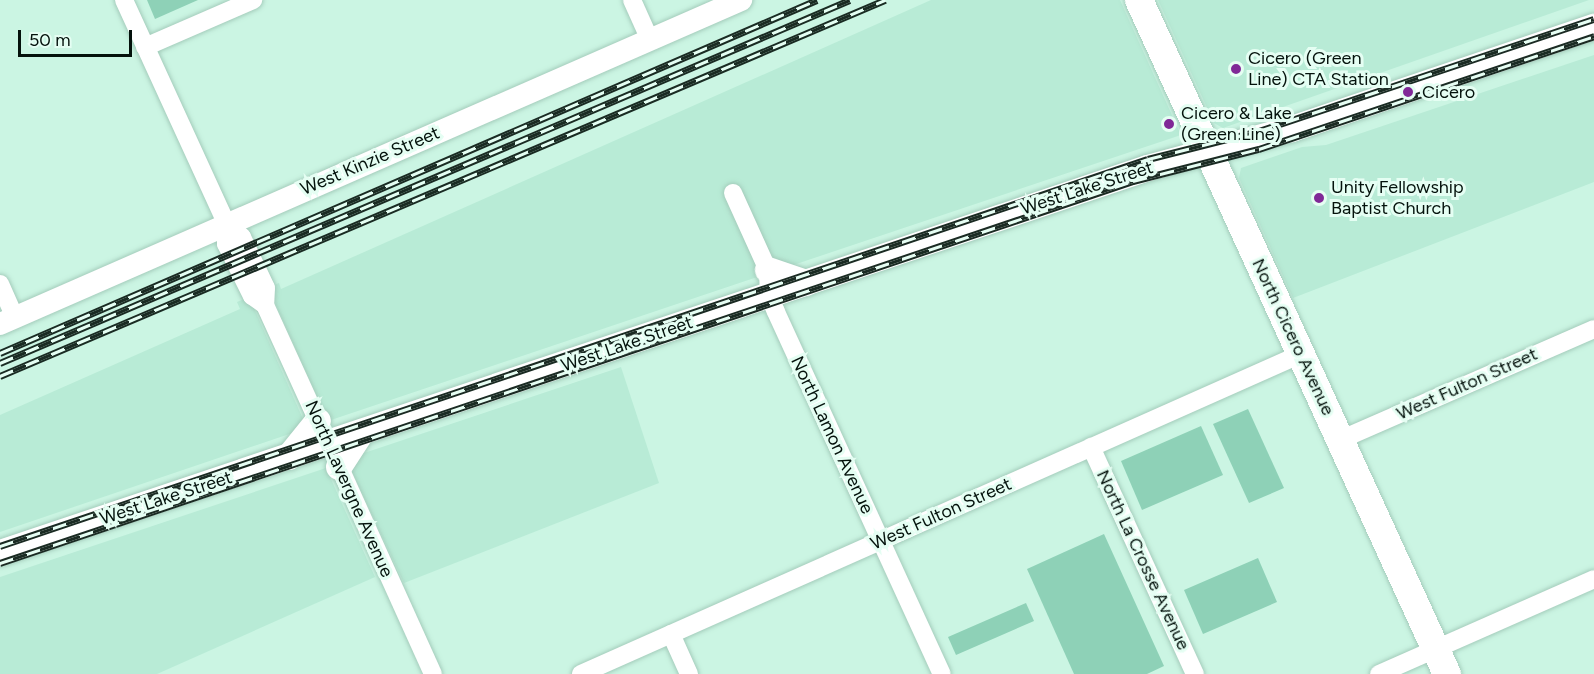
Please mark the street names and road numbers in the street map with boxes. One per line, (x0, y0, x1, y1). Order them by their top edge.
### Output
street label: West Kinzie Street (297, 122, 443, 200)
street label: West Lake Street (1018, 156, 1156, 220)
street label: North Cicero Avenue (1247, 255, 1339, 419)
street label: West Lake Street (558, 311, 696, 377)
street label: West Fulton Street (1393, 343, 1541, 425)
street label: North Lamon Avenue (786, 353, 878, 517)
street label: North Lavergne Avenue (300, 397, 398, 581)
street label: West Lake Street (97, 466, 235, 530)
street label: North La Crosse Avenue (1092, 467, 1194, 653)
street label: West Fulton Street (867, 473, 1015, 555)

